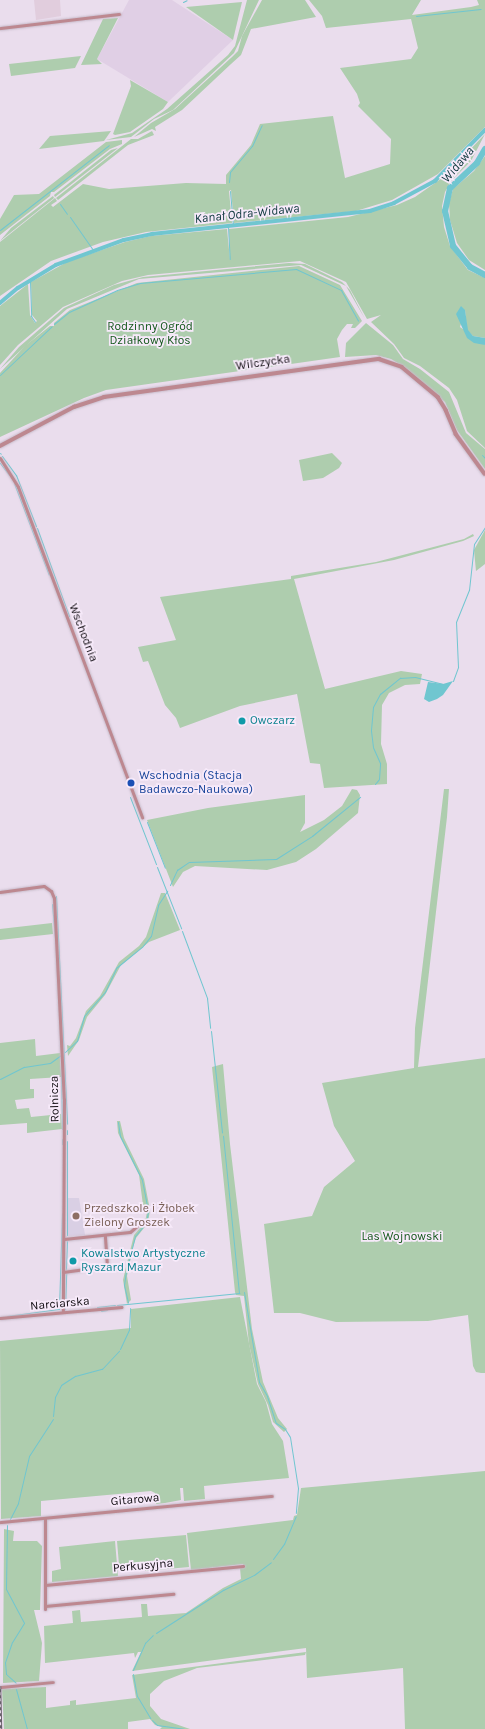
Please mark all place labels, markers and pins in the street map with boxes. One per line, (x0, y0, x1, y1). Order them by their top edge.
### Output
place label: Owczarz (250, 714, 295, 728)
marker: Owczarz (237, 716, 247, 726)
place label: Wschodnia (Stacja Badawczo-Naukowa) (139, 769, 253, 797)
marker: Wschodnia (Stacja Badawczo-Naukowa) (126, 778, 136, 788)
place label: Przedszkole i Żłobek Zielony Groszek (84, 1202, 195, 1230)
marker: Przedszkole i Żłobek Zielony Groszek (71, 1211, 81, 1221)
place label: Kowalstwo Artystyczne Ryszard Mazur (81, 1247, 205, 1275)
marker: Kowalstwo Artystyczne Ryszard Mazur (68, 1256, 78, 1266)

